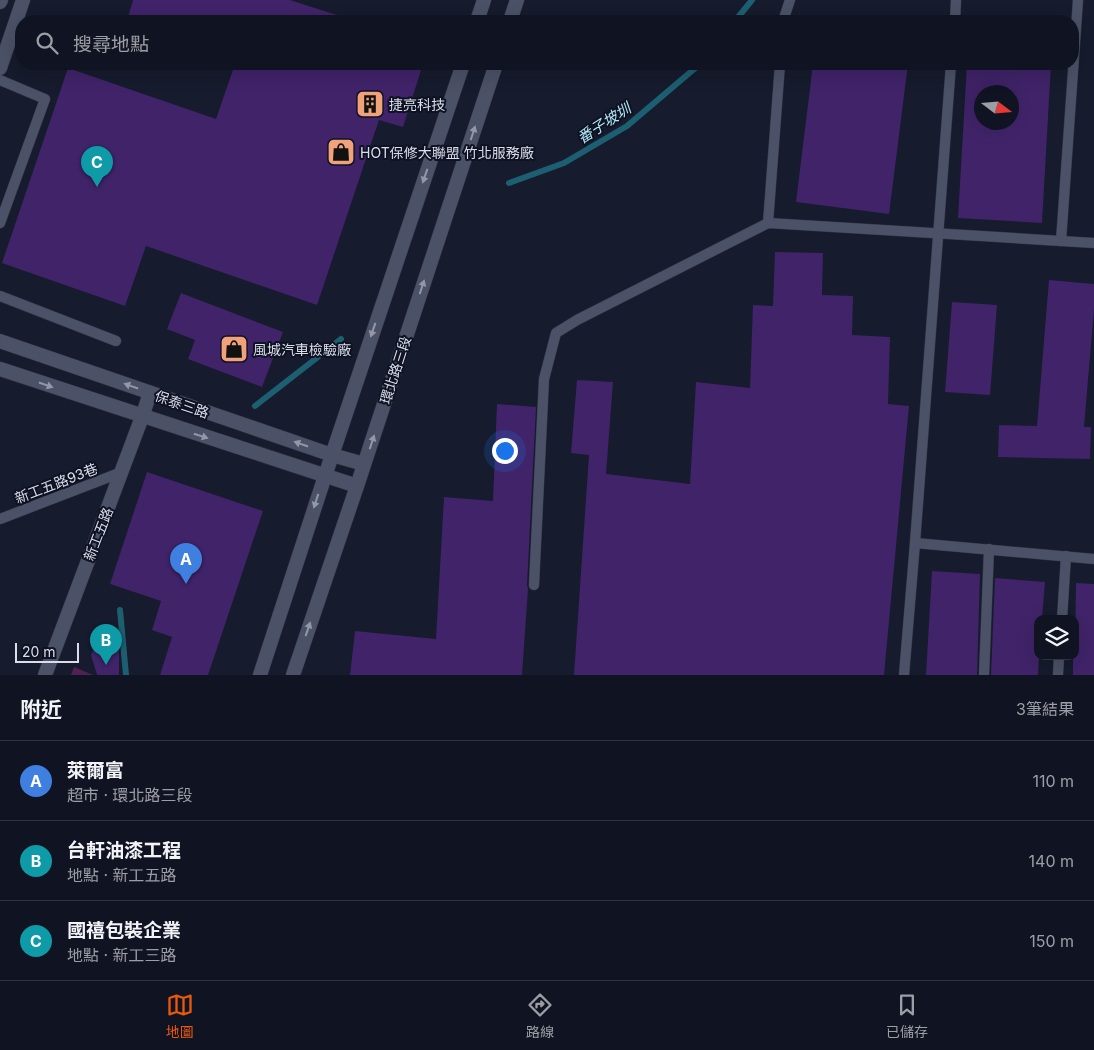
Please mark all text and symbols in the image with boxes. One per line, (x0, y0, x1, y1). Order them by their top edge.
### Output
search box (15, 15, 1079, 70)
icon: search (33, 29, 61, 57)
text: 搜尋地點 (73, 33, 149, 56)
north arrow (974, 85, 1019, 130)
building icon: 捷亮科技 (355, 89, 385, 119)
place label: 捷亮科技 (389, 96, 445, 113)
water label: 番子坡圳 (574, 98, 636, 147)
one-way arrow (469, 125, 477, 140)
shop icon: HOT保修大聯盟 竹北服務廠 (326, 137, 356, 167)
place label: HOT保修大聯盟 竹北服務廠 (360, 144, 534, 161)
pin: C (81, 146, 113, 187)
one-way arrow (421, 169, 428, 184)
one-way arrow (419, 280, 427, 295)
one-way arrow (369, 323, 377, 338)
shop icon: 風城汽車檢驗廠 (219, 334, 249, 364)
street label: 環北路三段 (376, 334, 414, 406)
place label: 風城汽車檢驗廠 (253, 341, 351, 358)
one-way arrow (39, 382, 54, 389)
one-way arrow (123, 382, 138, 390)
street label: 保泰三路 (153, 387, 211, 421)
one-way arrow (193, 432, 208, 440)
one-way arrow (368, 434, 376, 449)
your location (492, 438, 518, 464)
one-way arrow (294, 440, 309, 447)
street label: 新工五路93巷 (12, 459, 100, 507)
one-way arrow (312, 494, 320, 509)
street label: 新工五路 (80, 505, 116, 563)
pin: A (170, 543, 202, 584)
map controls (1034, 615, 1079, 660)
button: layers (1034, 615, 1079, 660)
one-way arrow (305, 621, 313, 636)
pin: B (90, 624, 122, 665)
scale bar (15, 640, 79, 663)
text: 20 m (22, 643, 56, 660)
text: 附近 (20, 697, 62, 722)
text: 3筆結果 (1016, 699, 1074, 719)
text: 萊爾富 (67, 759, 124, 782)
text: A (30, 771, 42, 791)
text: 110 m (1032, 771, 1074, 791)
text: 超市 · 環北路三段 (67, 785, 193, 805)
text: 台軒油漆工程 (67, 839, 181, 862)
text: B (31, 851, 41, 871)
text: 140 m (1029, 851, 1074, 871)
text: 地點 · 新工五路 (67, 865, 177, 885)
text: 國禧包裝企業 (67, 919, 181, 942)
text: C (30, 931, 42, 951)
text: 150 m (1029, 931, 1074, 951)
text: 地點 · 新工三路 (67, 945, 177, 965)
tab: 地圖 (166, 991, 194, 1041)
tab: 路線 (526, 991, 554, 1041)
tab: 已儲存 (886, 991, 928, 1041)

